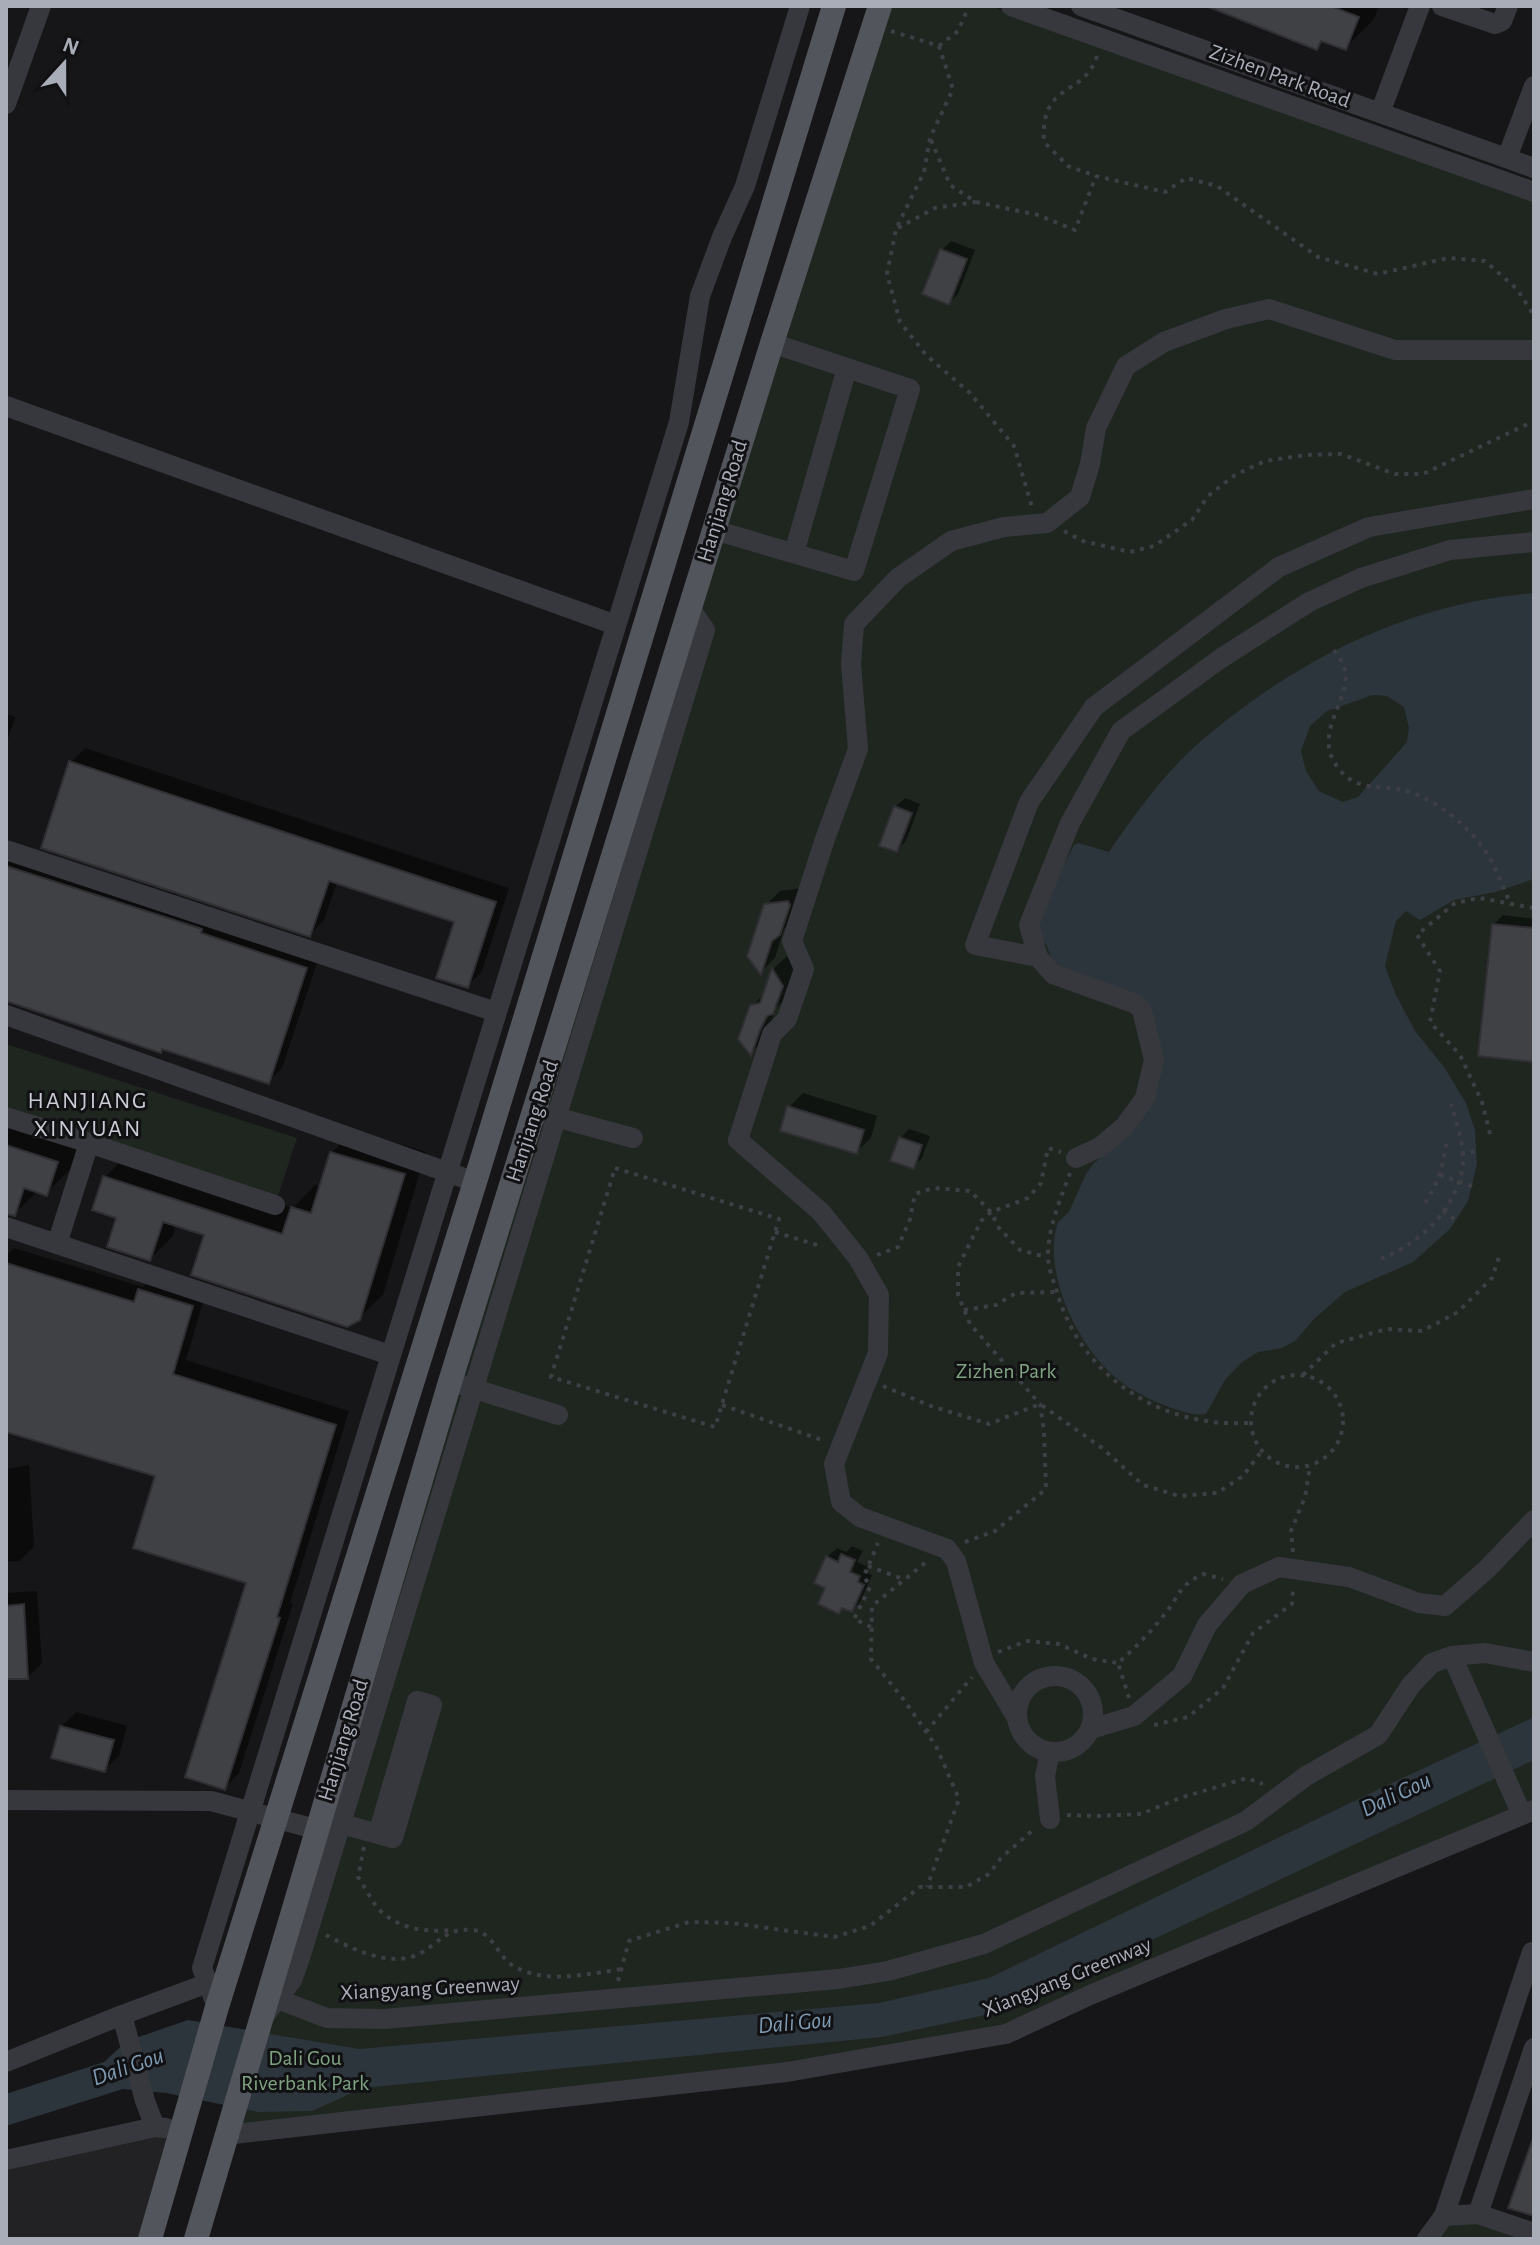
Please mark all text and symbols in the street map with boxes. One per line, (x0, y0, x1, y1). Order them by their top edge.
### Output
north arrow (24, 24, 104, 104)
text: N (60, 33, 82, 59)
street label: Zizhen Park Road (1207, 40, 1353, 112)
street label: Hanjiang Road (693, 437, 751, 565)
street label: Hanjiang Road (502, 1057, 562, 1185)
district label: HANJIANG XINYUAN (28, 1089, 148, 1141)
park label: Zizhen Park (956, 1360, 1056, 1382)
street label: Hanjiang Road (314, 1676, 372, 1804)
water label: Dali Gou (1357, 1768, 1435, 1822)
street label: Xiangyang Greenway (979, 1933, 1155, 2021)
street label: Xiangyang Greenway (340, 1972, 521, 2004)
water label: Dali Gou (757, 2008, 833, 2038)
water label: Dali Gou (89, 2044, 167, 2090)
park label: Dali Gou Riverbank Park (241, 2047, 369, 2094)

